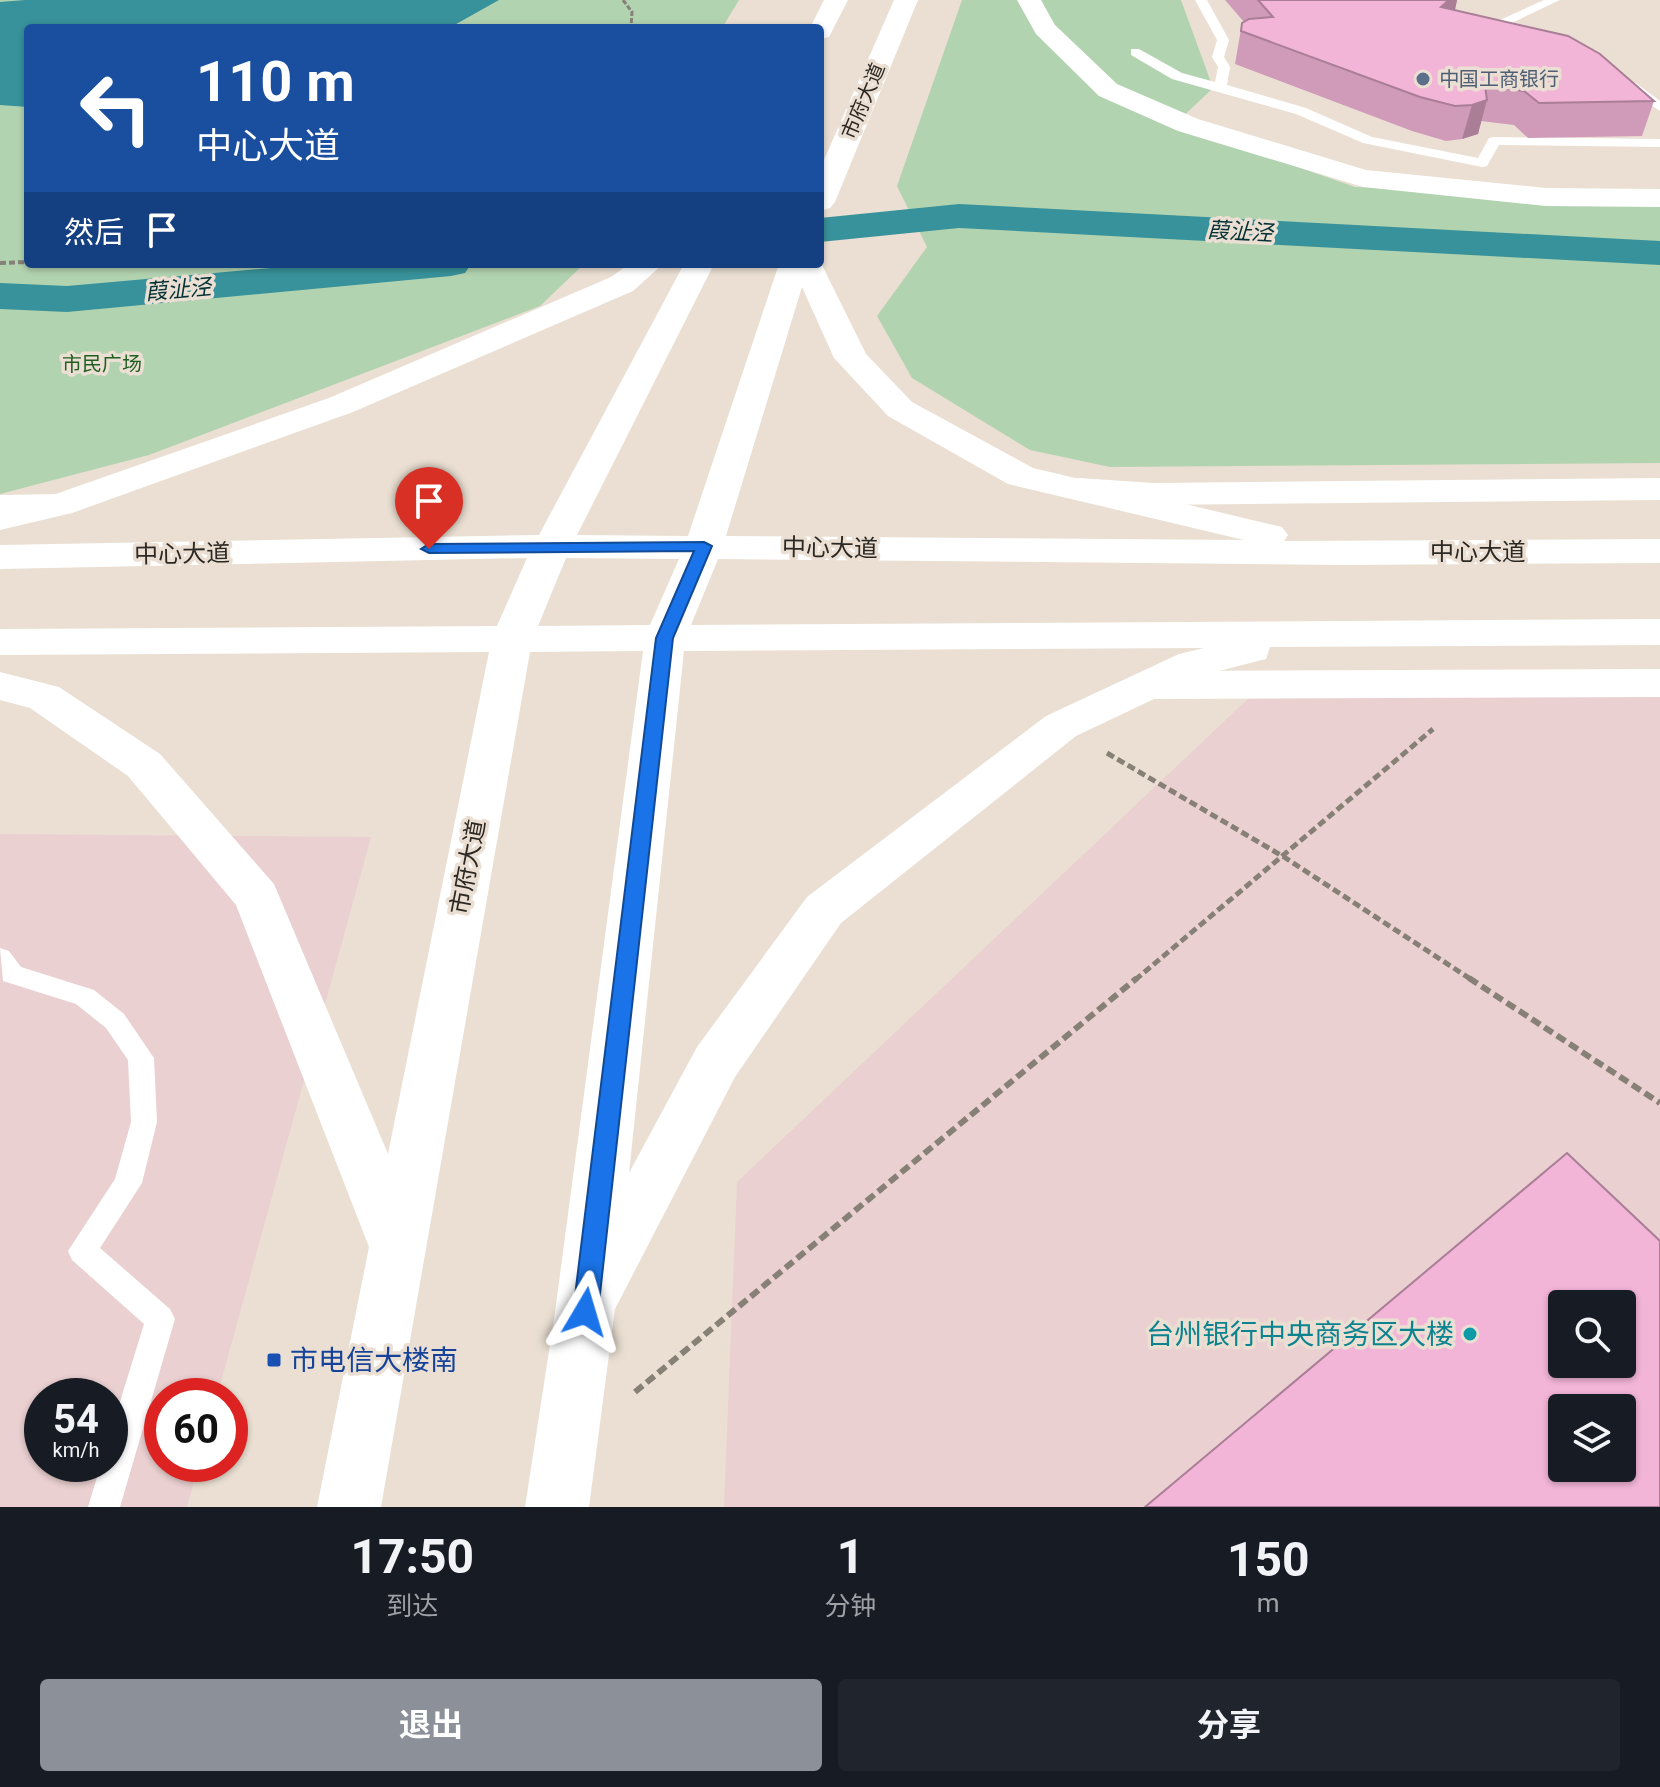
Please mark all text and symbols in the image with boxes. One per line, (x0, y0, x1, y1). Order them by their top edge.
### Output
text: 110 m (196, 49, 355, 115)
icon: left (64, 56, 168, 160)
street label: 市府大道 (836, 59, 890, 143)
place label: 中国工商银行 (1439, 67, 1559, 91)
marker: 中国工商银行 (1414, 70, 1432, 88)
text: 中心大道 (196, 125, 340, 167)
icon: arrive (140, 208, 184, 252)
text: 然后 (64, 215, 124, 250)
water label: 葭沚泾 (1206, 217, 1276, 246)
water label: 葭沚泾 (144, 274, 214, 305)
park label: 市民广场 (62, 352, 142, 376)
pin (395, 467, 463, 549)
icon: arrive (407, 479, 451, 523)
street label: 中心大道 (782, 533, 878, 563)
street label: 中心大道 (1430, 538, 1526, 566)
street label: 中心大道 (134, 539, 230, 569)
street label: 市府大道 (445, 817, 491, 917)
position arrow (543, 1270, 627, 1354)
map controls (1548, 1290, 1636, 1482)
button: search (1548, 1290, 1636, 1378)
place label: 台州银行中央商务区大楼 (1146, 1318, 1454, 1351)
marker: 台州银行中央商务区大楼 (1461, 1325, 1479, 1343)
place label: 市电信大楼南 (290, 1344, 458, 1377)
marker: 市电信大楼南 (265, 1351, 283, 1369)
speed limit sign: 60 (144, 1378, 248, 1482)
button: layers (1548, 1394, 1636, 1482)
text: 54 (53, 1396, 99, 1443)
text: km/h (53, 1438, 99, 1462)
text: 17:50 (350, 1528, 474, 1585)
text: 1 (837, 1528, 864, 1585)
text: 150 (1227, 1531, 1310, 1588)
text: m (1257, 1588, 1280, 1618)
text: 到达 (386, 1591, 438, 1621)
text: 分钟 (825, 1591, 877, 1621)
button: 退出 (40, 1679, 822, 1771)
button: 分享 (838, 1679, 1620, 1771)

